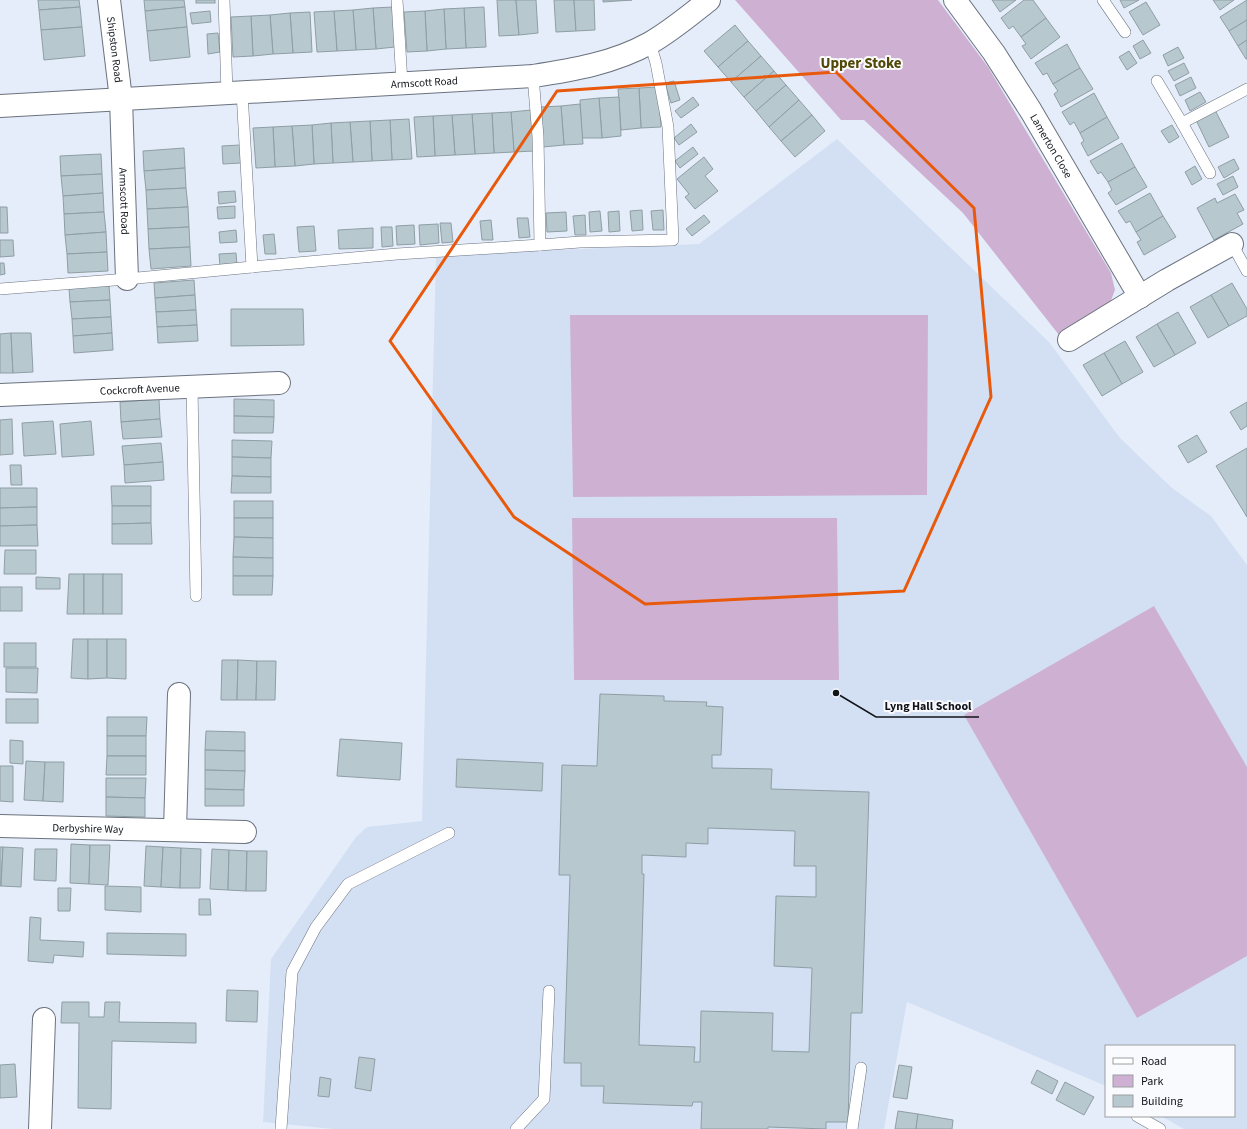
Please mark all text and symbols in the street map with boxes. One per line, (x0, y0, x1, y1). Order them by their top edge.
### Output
street label: Shipston Road (103, 16, 126, 84)
district label: Upper Stoke (820, 53, 902, 74)
street label: Armscott Road (390, 73, 458, 92)
street label: Lamerton Close (1026, 111, 1076, 182)
street label: Armscott Road (115, 167, 133, 235)
street label: Cockcroft Avenue (100, 380, 181, 399)
callout: Lyng Hall School (876, 693, 979, 717)
text: Lyng Hall School (884, 698, 972, 715)
street label: Derbyshire Way (52, 820, 124, 837)
legend (1105, 1045, 1235, 1117)
text: Road (1141, 1053, 1167, 1070)
text: Park (1141, 1073, 1163, 1090)
text: Building (1141, 1093, 1183, 1110)

